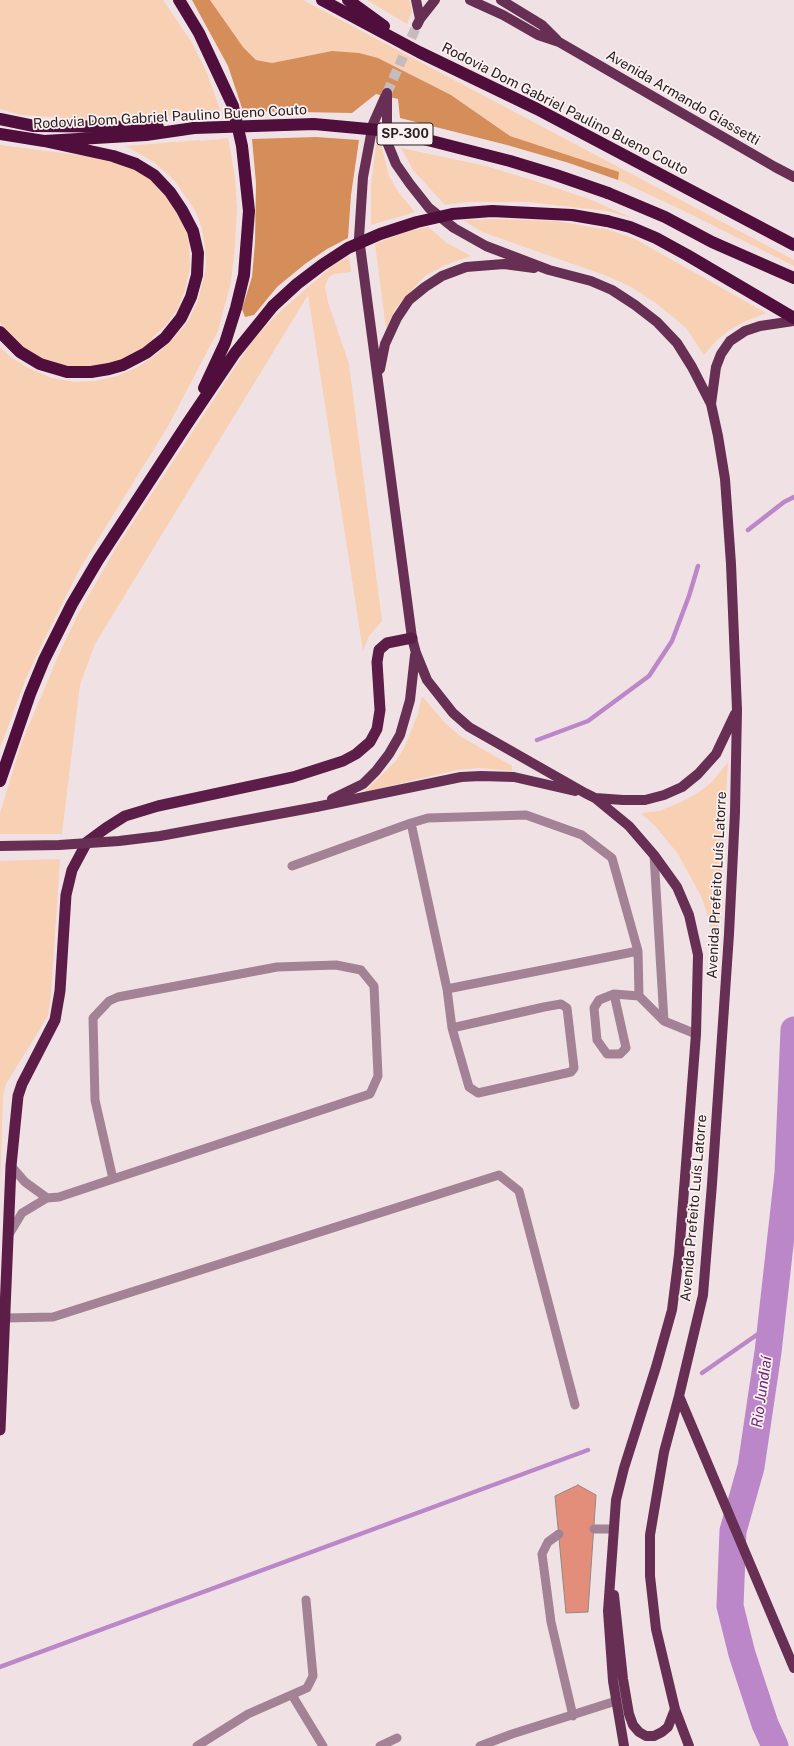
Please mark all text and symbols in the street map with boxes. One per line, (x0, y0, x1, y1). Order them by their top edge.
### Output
street label: Rodovia Dom Gabriel Paulino Bueno Couto (439, 39, 691, 179)
street label: Avenida Armando Giassetti (603, 47, 763, 149)
street label: Rodovia Dom Gabriel Paulino Bueno Couto (33, 101, 307, 133)
road number: SP-300 (377, 123, 433, 145)
street label: Avenida Prefeito Luís Latorre (704, 791, 730, 979)
street label: Avenida Prefeito Luís Latorre (677, 1114, 711, 1302)
water label: Rio Jundiaí (748, 1355, 776, 1429)

